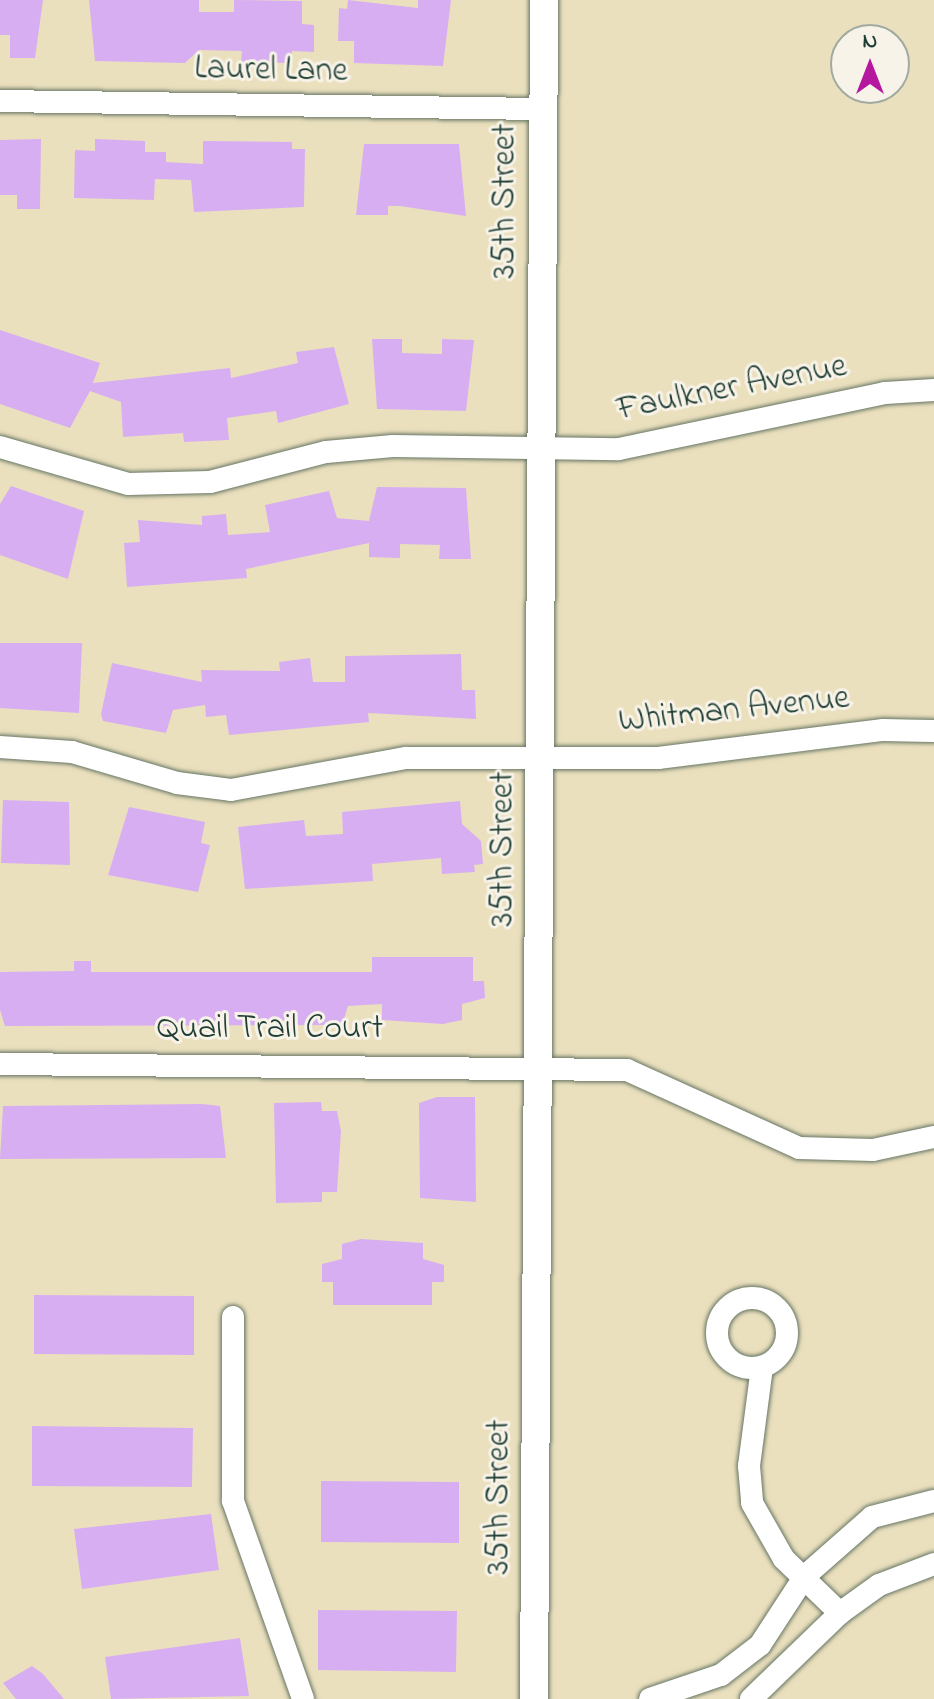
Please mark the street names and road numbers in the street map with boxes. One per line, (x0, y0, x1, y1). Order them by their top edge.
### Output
street label: Laurel Lane (194, 49, 348, 93)
street label: 35th Street (486, 123, 526, 279)
street label: Faulkner Avenue (614, 347, 850, 431)
street label: Whitman Avenue (617, 679, 851, 743)
street label: 35th Street (484, 771, 524, 927)
street label: Quail Trail Court (157, 1010, 383, 1050)
street label: 35th Street (480, 1419, 520, 1575)

